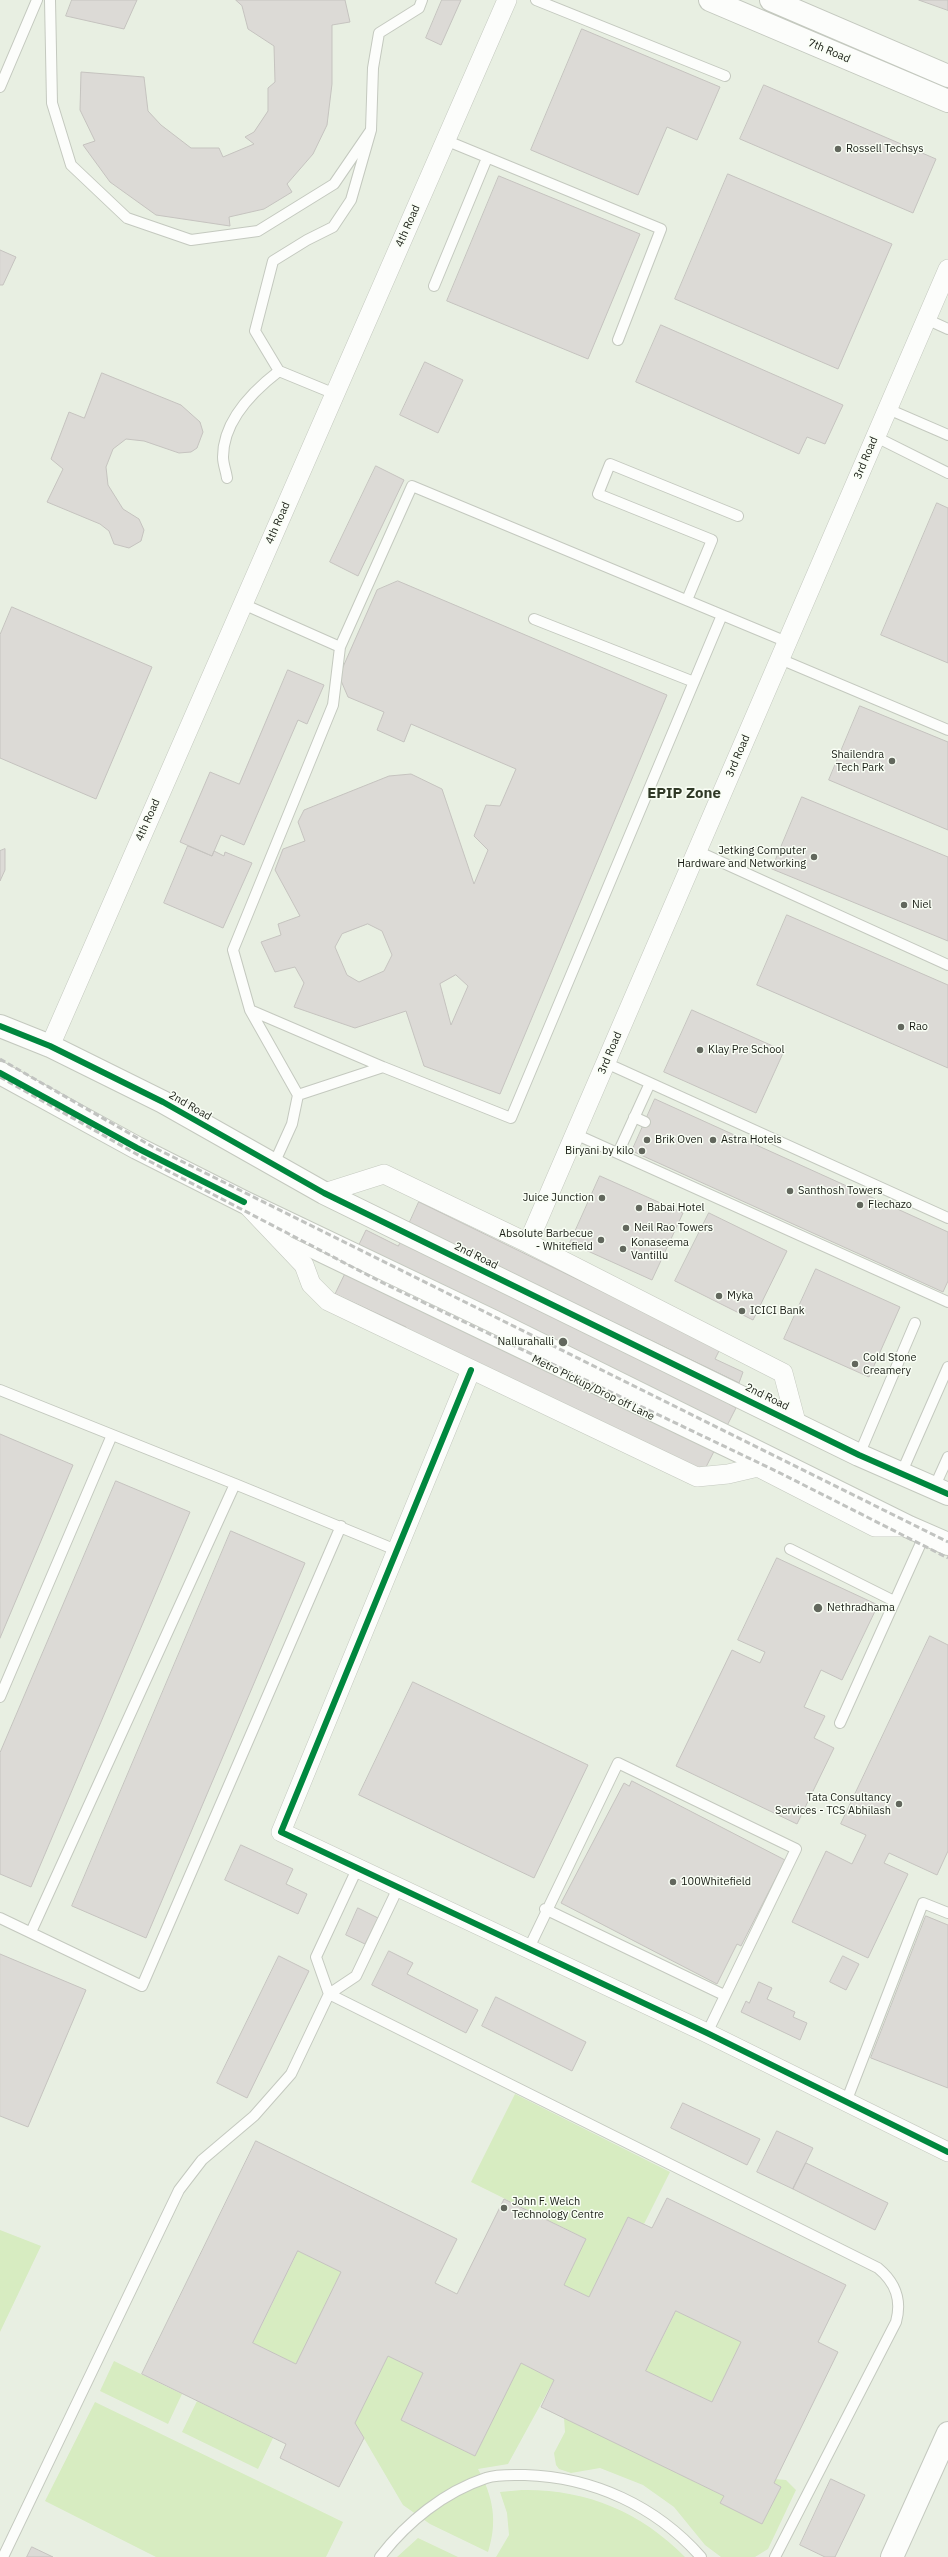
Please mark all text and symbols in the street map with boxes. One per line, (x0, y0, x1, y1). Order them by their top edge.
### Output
street label: 7th Road (806, 36, 852, 66)
place label: Rossell Techsys (846, 142, 924, 156)
marker: Rossell Techsys (833, 144, 843, 154)
street label: 4th Road (393, 203, 423, 249)
street label: 3rd Road (851, 435, 881, 481)
street label: 4th Road (263, 500, 293, 546)
street label: 3rd Road (723, 733, 753, 779)
place label: Shailendra Tech Park (831, 748, 884, 774)
marker: Shailendra Tech Park (887, 756, 897, 766)
district label: EPIP Zone (647, 785, 721, 803)
street label: 4th Road (133, 797, 163, 843)
place label: Jetking Computer Hardware and Networking (677, 844, 806, 870)
marker: Jetking Computer Hardware and Networking (809, 852, 819, 862)
place label: Niel (912, 898, 932, 912)
marker: Niel (899, 900, 909, 910)
place label: Rao (909, 1020, 928, 1034)
marker: Rao (896, 1022, 906, 1032)
street label: 3rd Road (595, 1030, 625, 1076)
place label: Klay Pre School (708, 1043, 785, 1057)
marker: Klay Pre School (695, 1045, 705, 1055)
street label: 2nd Road (166, 1089, 214, 1123)
place label: Brik Oven (655, 1133, 703, 1147)
place label: Astra Hotels (721, 1133, 782, 1147)
marker: Brik Oven (642, 1135, 652, 1145)
marker: Astra Hotels (708, 1135, 718, 1145)
place label: Biryani by kilo (565, 1144, 634, 1158)
marker: Biryani by kilo (637, 1146, 647, 1156)
place label: Santhosh Towers (798, 1184, 882, 1198)
marker: Santhosh Towers (785, 1186, 795, 1196)
place label: Juice Junction (523, 1191, 594, 1205)
marker: Juice Junction (597, 1193, 607, 1203)
place label: Flechazo (868, 1198, 912, 1212)
marker: Flechazo (855, 1200, 865, 1210)
place label: Babai Hotel (647, 1201, 704, 1215)
marker: Babai Hotel (634, 1203, 644, 1213)
place label: Neil Rao Towers (634, 1221, 713, 1235)
marker: Neil Rao Towers (621, 1223, 631, 1233)
place label: Absolute Barbecue - Whitefield (499, 1227, 593, 1253)
marker: Absolute Barbecue - Whitefield (596, 1235, 606, 1245)
place label: Konaseema Vantillu (631, 1236, 689, 1262)
street label: 2nd Road (452, 1240, 500, 1272)
marker: Konaseema Vantillu (618, 1244, 628, 1254)
place label: Myka (727, 1289, 753, 1303)
marker: Myka (714, 1291, 724, 1301)
place label: ICICI Bank (750, 1304, 805, 1318)
marker: ICICI Bank (737, 1306, 747, 1316)
place label: Nallurahalli (498, 1335, 554, 1349)
marker: Nallurahalli (557, 1336, 569, 1348)
place label: Cold Stone Creamery (863, 1351, 917, 1377)
street label: Metro Pickup/Drop off Lane (529, 1352, 657, 1424)
marker: Cold Stone Creamery (850, 1359, 860, 1369)
street label: 2nd Road (743, 1381, 791, 1413)
place label: Nethradhama (827, 1601, 895, 1615)
marker: Nethradhama (812, 1602, 824, 1614)
place label: Tata Consultancy Services - TCS Abhilash (775, 1791, 891, 1817)
marker: Tata Consultancy Services - TCS Abhilash (894, 1799, 904, 1809)
place label: 100Whitefield (681, 1875, 751, 1889)
marker: 100Whitefield (668, 1877, 678, 1887)
place label: John F. Welch Technology Centre (512, 2195, 604, 2221)
marker: John F. Welch Technology Centre (499, 2203, 509, 2213)

